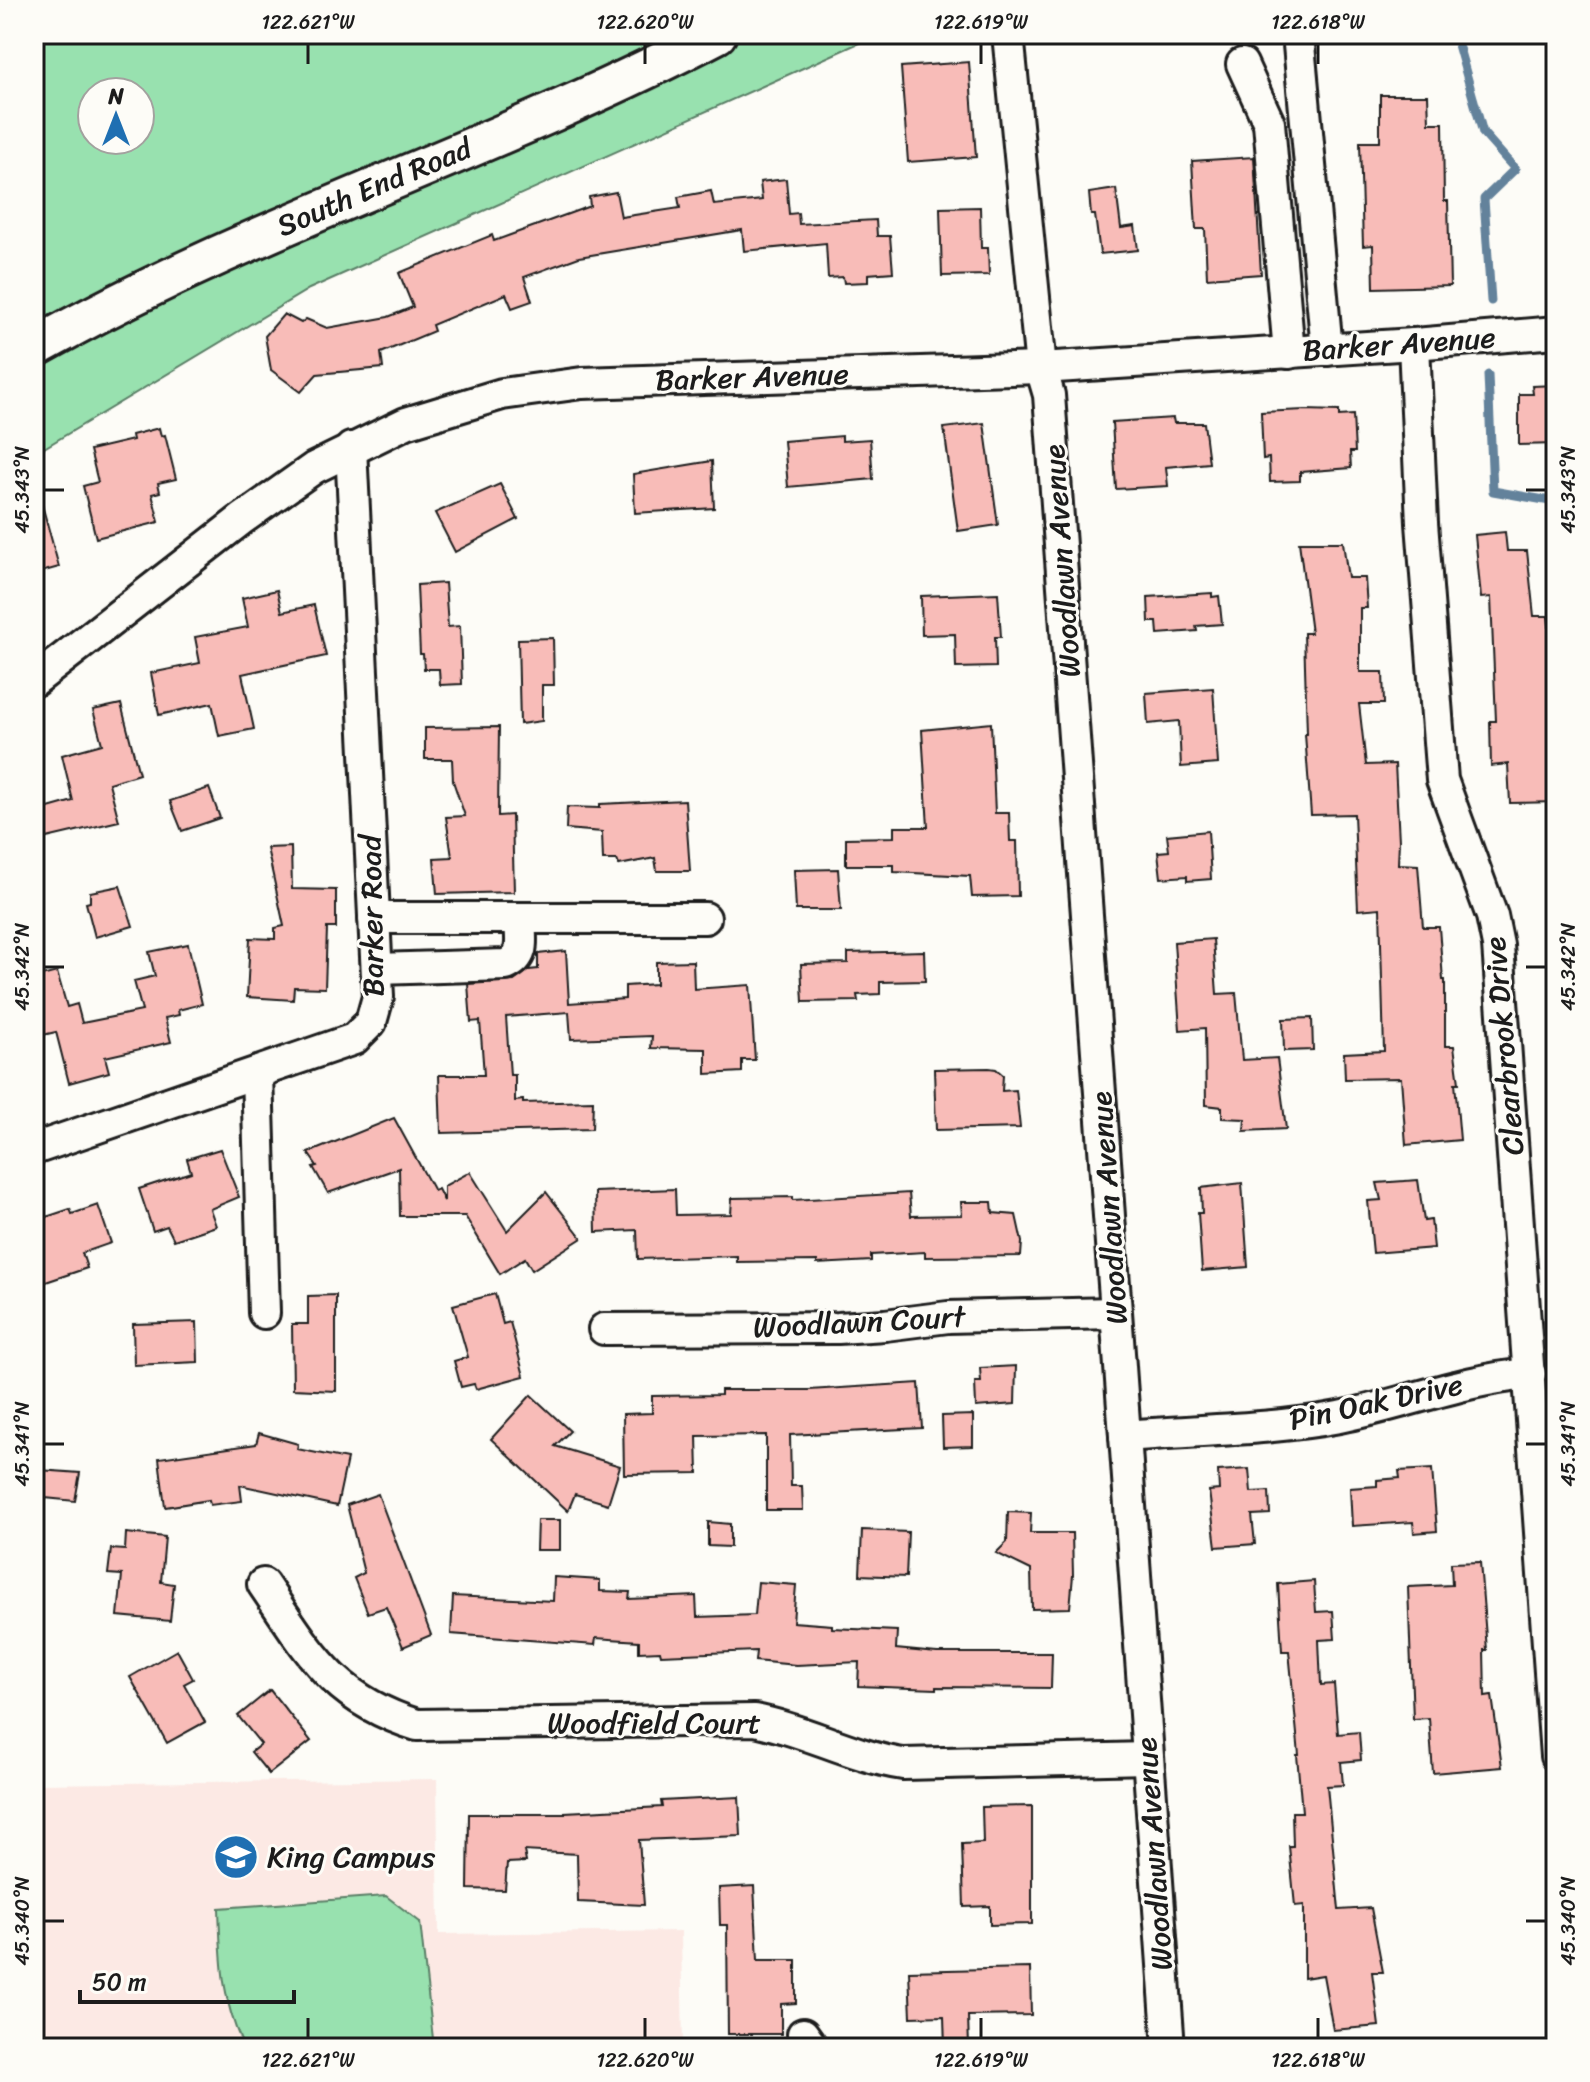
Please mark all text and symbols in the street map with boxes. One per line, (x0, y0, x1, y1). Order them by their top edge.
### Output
text: 122.621°W (261, 5, 355, 40)
text: 122.620°W (596, 5, 694, 40)
text: 122.619°W (934, 5, 1029, 40)
text: 122.618°W (1271, 5, 1365, 40)
north arrow (76, 76, 156, 156)
text: N (107, 77, 124, 116)
street label: South End Road (268, 121, 482, 252)
street label: Barker Avenue (1301, 310, 1497, 378)
street label: Barker Avenue (654, 347, 850, 407)
street label: Woodlawn Avenue (1027, 443, 1097, 679)
text: 45.343°N (5, 446, 40, 534)
text: 45.343°N (1551, 446, 1586, 534)
street label: Barker Road (344, 833, 400, 997)
text: 45.342°N (5, 923, 40, 1011)
text: 45.342°N (1551, 923, 1586, 1011)
street label: Clearbrook Drive (1468, 935, 1540, 1157)
street label: Woodlawn Avenue (1074, 1090, 1144, 1326)
street label: Woodlawn Court (752, 1289, 968, 1355)
street label: Pin Oak Drive (1284, 1357, 1468, 1447)
text: 45.341°N (5, 1401, 40, 1487)
text: 45.341°N (1551, 1401, 1586, 1487)
street label: Woodfield Court (547, 1696, 761, 1750)
street label: Woodlawn Avenue (1119, 1736, 1189, 1972)
place label: King Campus (267, 1830, 435, 1884)
school or university icon: King Campus (212, 1833, 260, 1881)
text: 45.340°N (5, 1876, 40, 1966)
text: 45.340°N (1551, 1876, 1586, 1966)
scale bar (80, 1954, 294, 2004)
text: 50 m (92, 1961, 147, 2003)
text: 122.621°W (261, 2043, 355, 2078)
text: 122.620°W (596, 2043, 694, 2078)
text: 122.619°W (934, 2043, 1029, 2078)
text: 122.618°W (1271, 2043, 1365, 2078)

